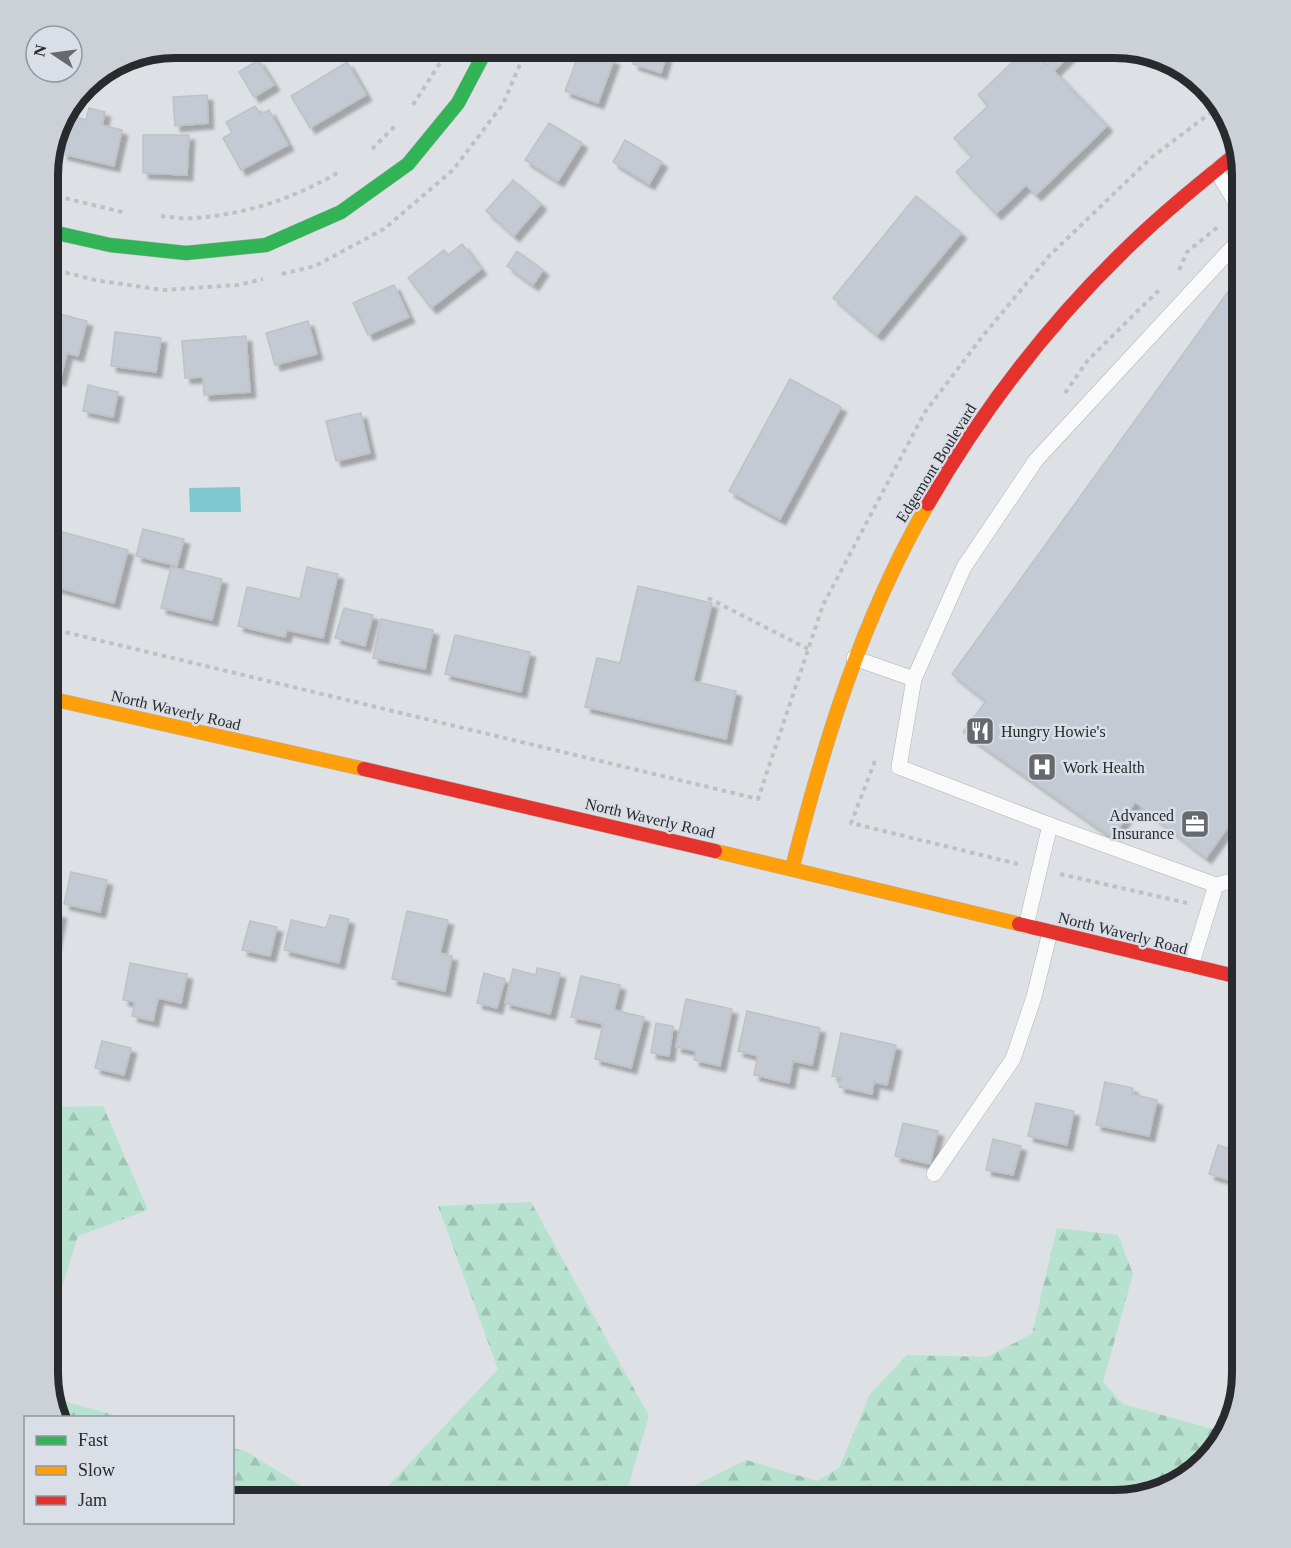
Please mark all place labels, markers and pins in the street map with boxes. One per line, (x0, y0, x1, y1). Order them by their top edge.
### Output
restaurant icon: Hungry Howie's (964, 715, 996, 747)
place label: Hungry Howie's (1001, 723, 1106, 741)
hospital icon: Work Health (1026, 751, 1058, 783)
place label: Work Health (1063, 759, 1145, 776)
place label: Advanced Insurance (1109, 807, 1174, 842)
office icon: Advanced Insurance (1179, 808, 1211, 840)

